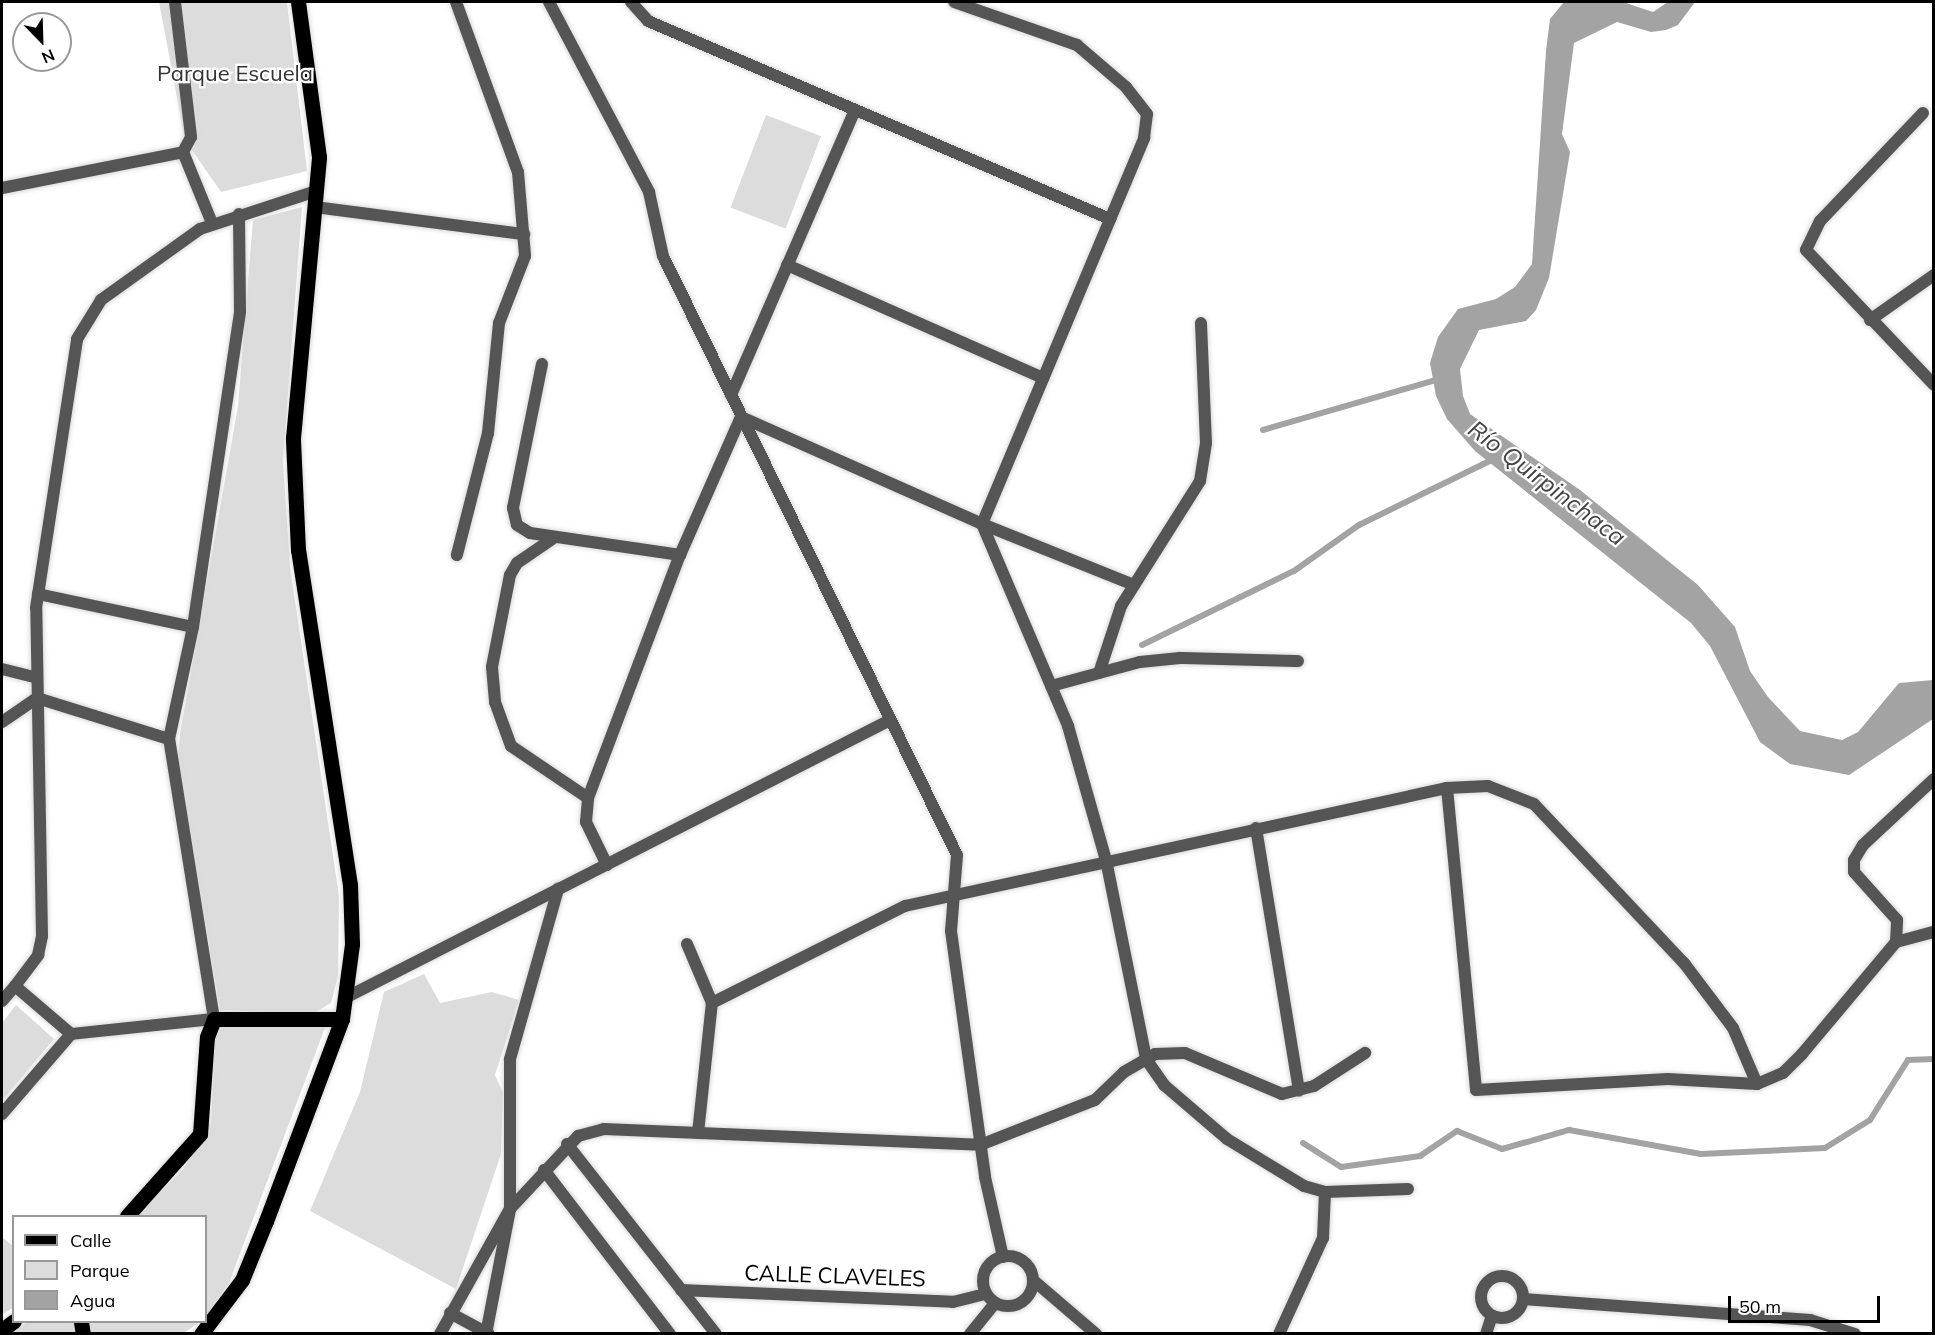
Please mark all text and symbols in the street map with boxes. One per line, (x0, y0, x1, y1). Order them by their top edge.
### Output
north arrow (12, 12, 72, 72)
text: N (39, 45, 58, 68)
park label: Parque Escuela (157, 61, 313, 87)
water label: Río Quirpinchaca (1463, 414, 1631, 552)
legend (12, 1215, 207, 1323)
text: Calle (70, 1229, 111, 1252)
text: Parque (70, 1259, 129, 1282)
street label: CALLE CLAVELES (744, 1260, 926, 1292)
scale bar (1731, 1284, 1882, 1322)
text: Agua (70, 1289, 115, 1312)
text: 50 m (1739, 1295, 1781, 1318)

